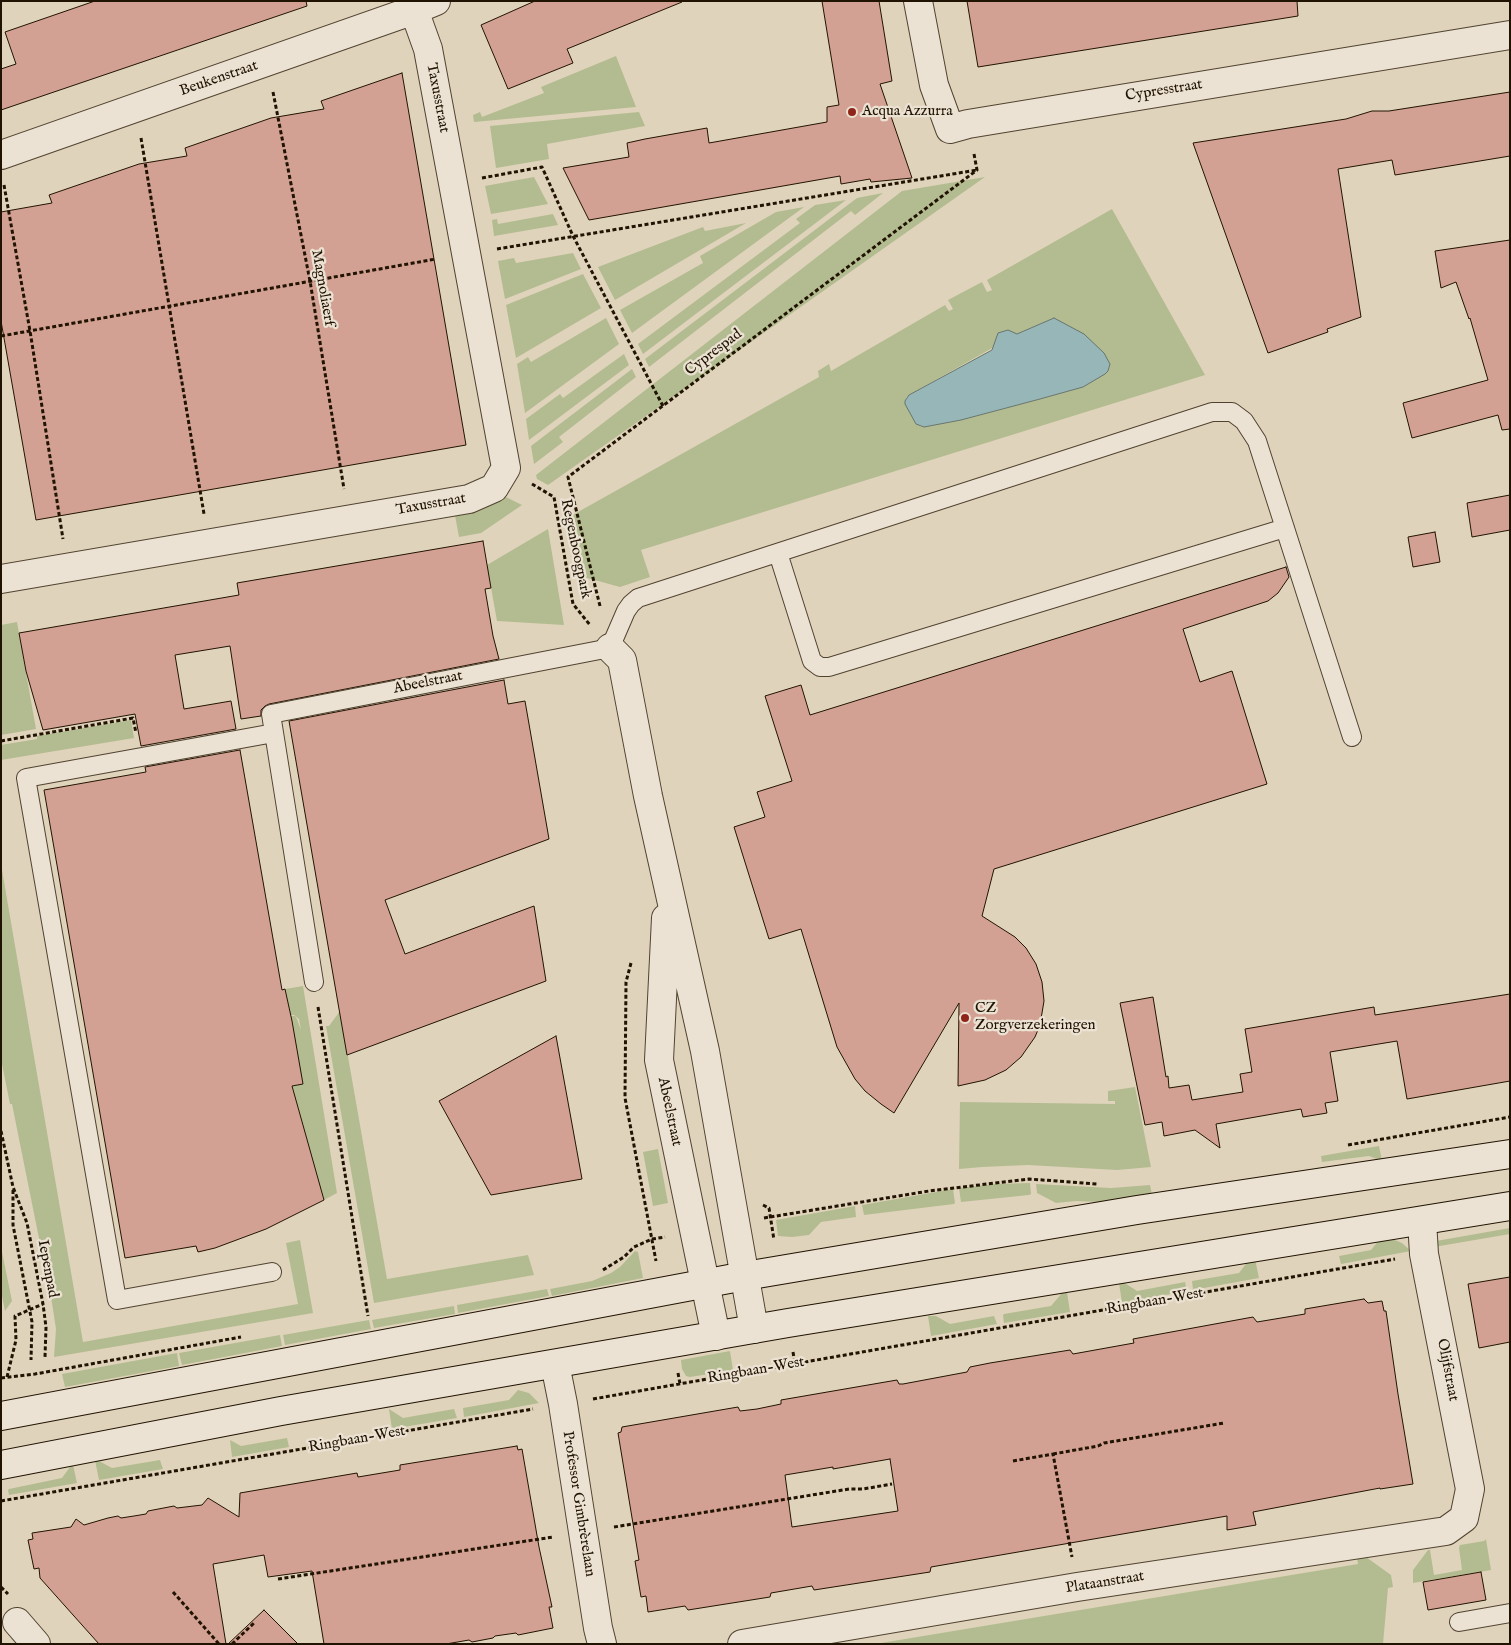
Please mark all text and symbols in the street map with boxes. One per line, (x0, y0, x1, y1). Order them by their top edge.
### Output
street label: Beukenstraat (178, 57, 260, 101)
street label: Taxusstraat (421, 62, 453, 134)
street label: Cypresstraat (1124, 76, 1204, 106)
place label: Acqua Azzurra (862, 103, 953, 121)
marker: Acqua Azzurra (846, 106, 858, 118)
street label: Magnoliaerf (306, 248, 338, 328)
street label: Cyprespad (682, 326, 746, 380)
street label: Taxusstraat (395, 490, 467, 520)
street label: Regenboogpark (556, 497, 594, 601)
street label: Abeelstraat (392, 667, 464, 699)
place label: CZ Zorgverzekeringen (975, 1000, 1096, 1035)
marker: CZ Zorgverzekeringen (959, 1012, 971, 1024)
street label: Abeelstraat (653, 1076, 685, 1148)
street label: Iepenpad (33, 1238, 61, 1300)
street label: Ringbaan-West (1105, 1285, 1205, 1319)
street label: Olijfstraat (1432, 1337, 1462, 1403)
street label: Ringbaan-West (706, 1354, 806, 1388)
street label: Ringbaan-West (307, 1423, 407, 1457)
street label: Professor Gimbrèrelaan (558, 1430, 598, 1578)
street label: Plataanstraat (1064, 1568, 1146, 1598)

